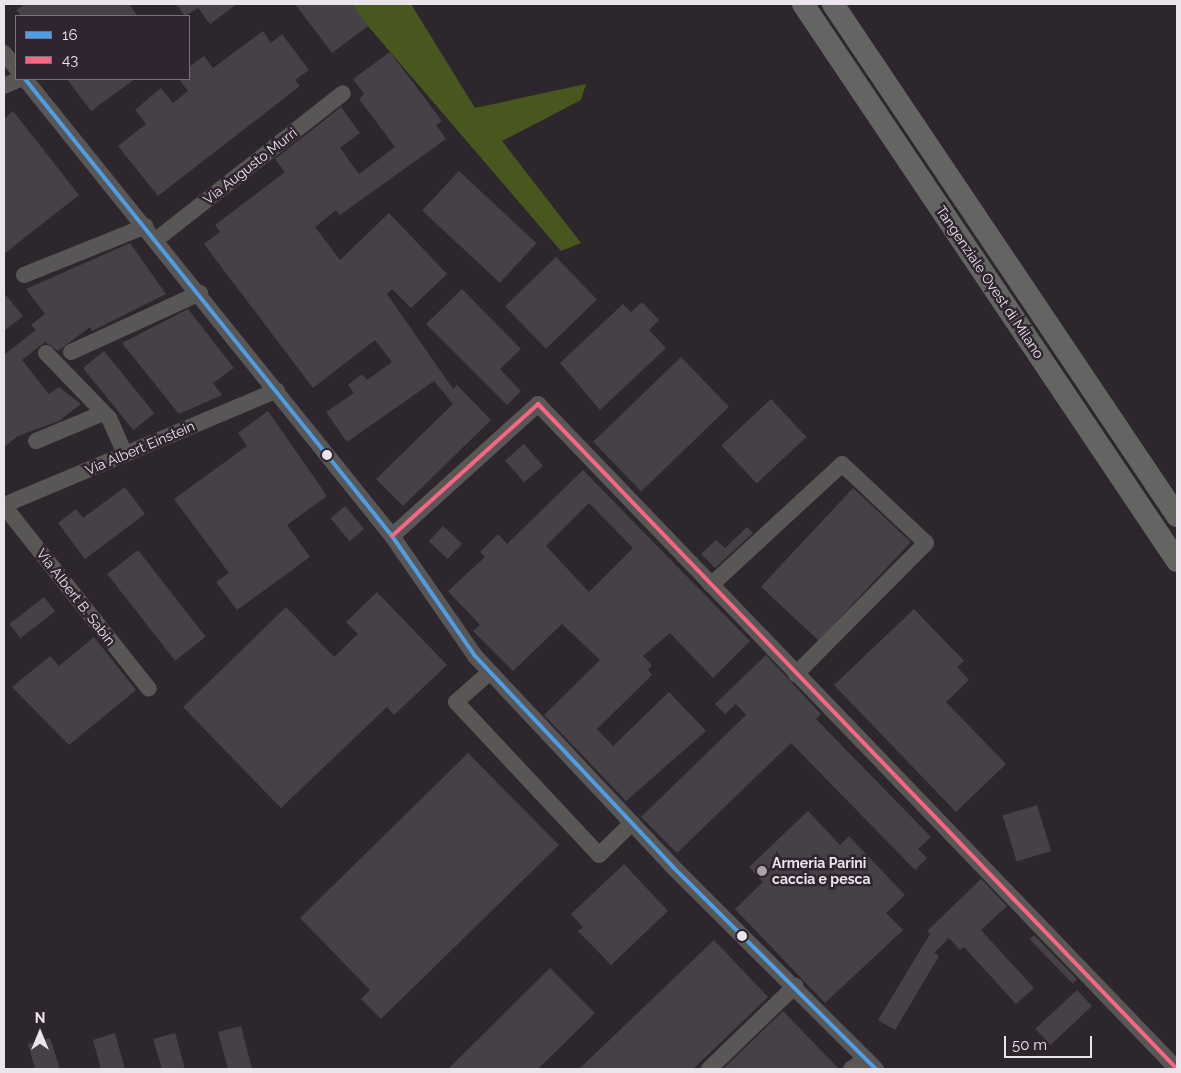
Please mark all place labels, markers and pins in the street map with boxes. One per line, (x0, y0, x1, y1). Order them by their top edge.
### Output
unlabelled marker (322, 450, 332, 460)
place label: Armeria Parini caccia e pesca (772, 855, 870, 888)
marker: Armeria Parini caccia e pesca (756, 865, 768, 877)
unlabelled marker (737, 931, 747, 941)

